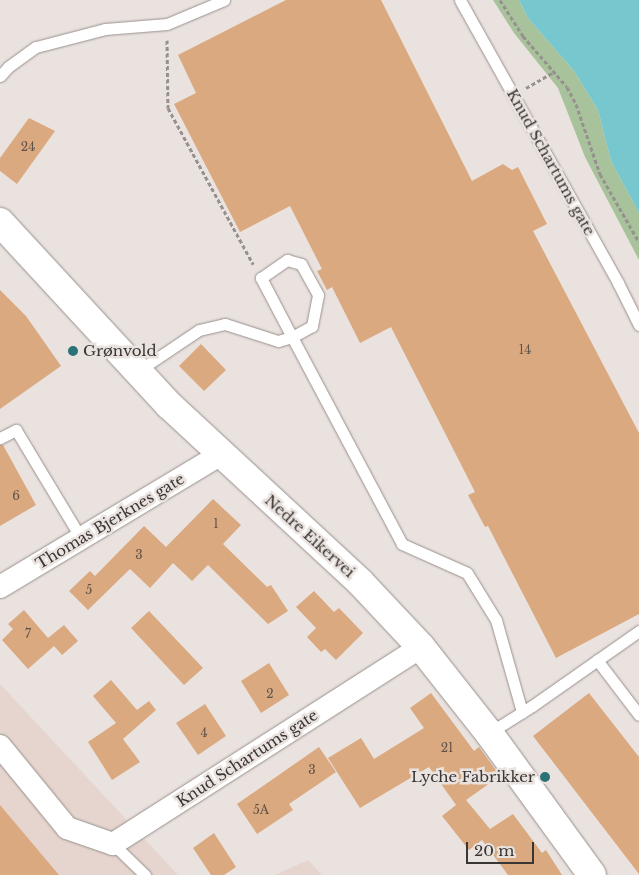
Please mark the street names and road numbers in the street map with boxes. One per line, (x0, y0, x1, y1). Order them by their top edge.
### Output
street label: Knud Schartums gate (503, 86, 599, 238)
street label: Thomas Bjerknes gate (32, 469, 188, 573)
street label: Nedre Eikervei (261, 491, 359, 581)
street label: Knud Schartums gate (173, 706, 321, 810)

